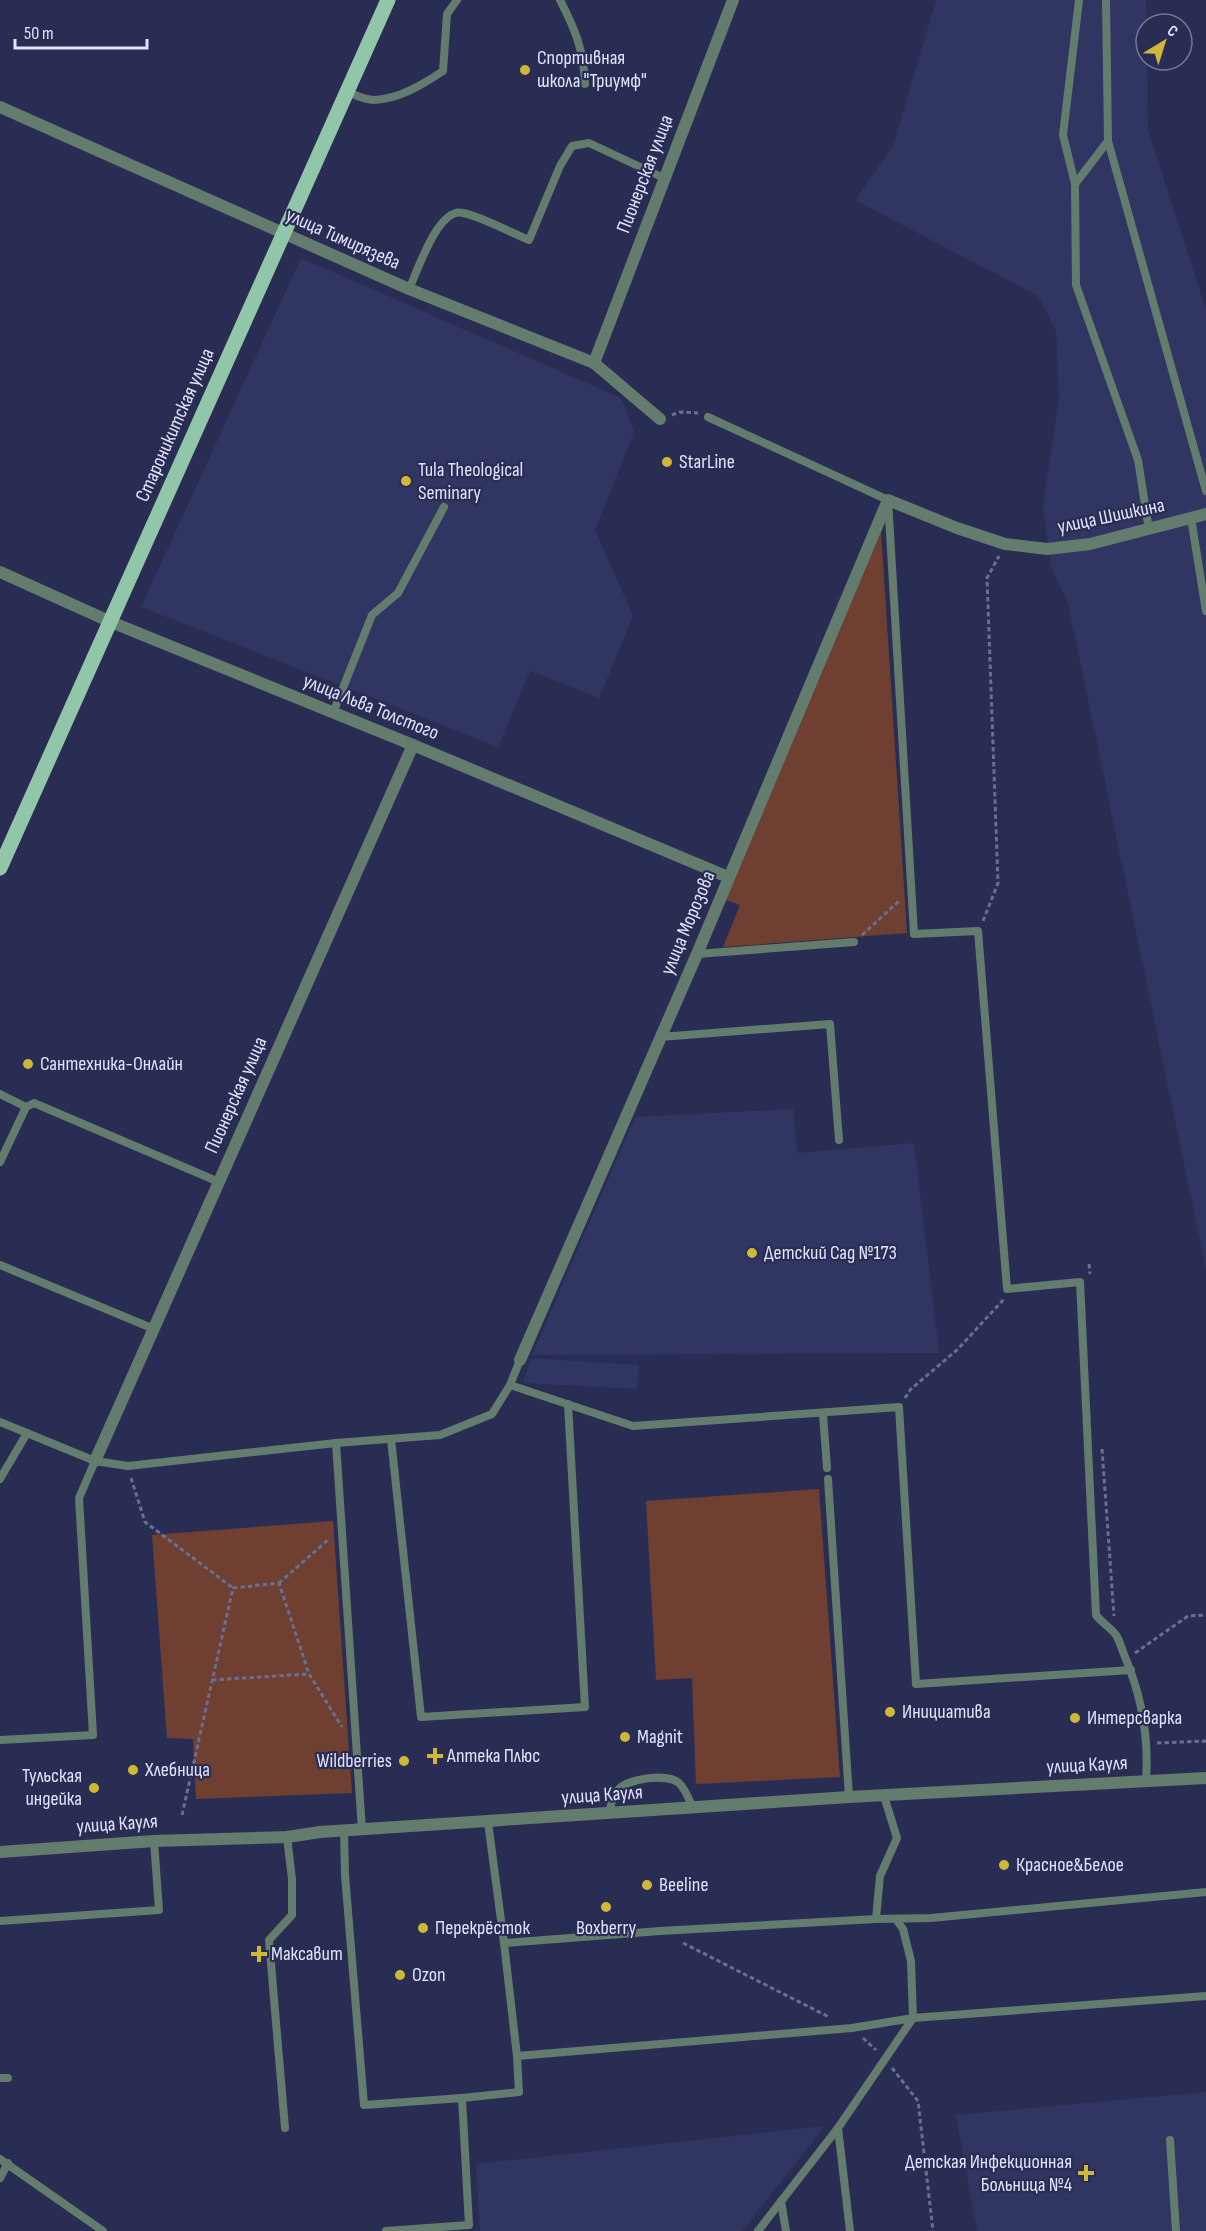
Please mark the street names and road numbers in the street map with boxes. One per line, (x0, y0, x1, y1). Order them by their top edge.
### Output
street label: Пионерская улица (611, 111, 679, 237)
street label: улица Тимирязева (282, 203, 404, 275)
street label: Староникитская улица (130, 345, 220, 505)
street label: улица Шишкина (1055, 493, 1167, 539)
street label: улица Льва Толстого (299, 669, 443, 745)
street label: улица Морозова (655, 867, 721, 979)
street label: Пионерская улица (200, 1033, 272, 1157)
street label: улица Кауля (1046, 1751, 1128, 1779)
street label: улица Кауля (561, 1780, 643, 1810)
street label: улица Кауля (76, 1809, 158, 1839)

